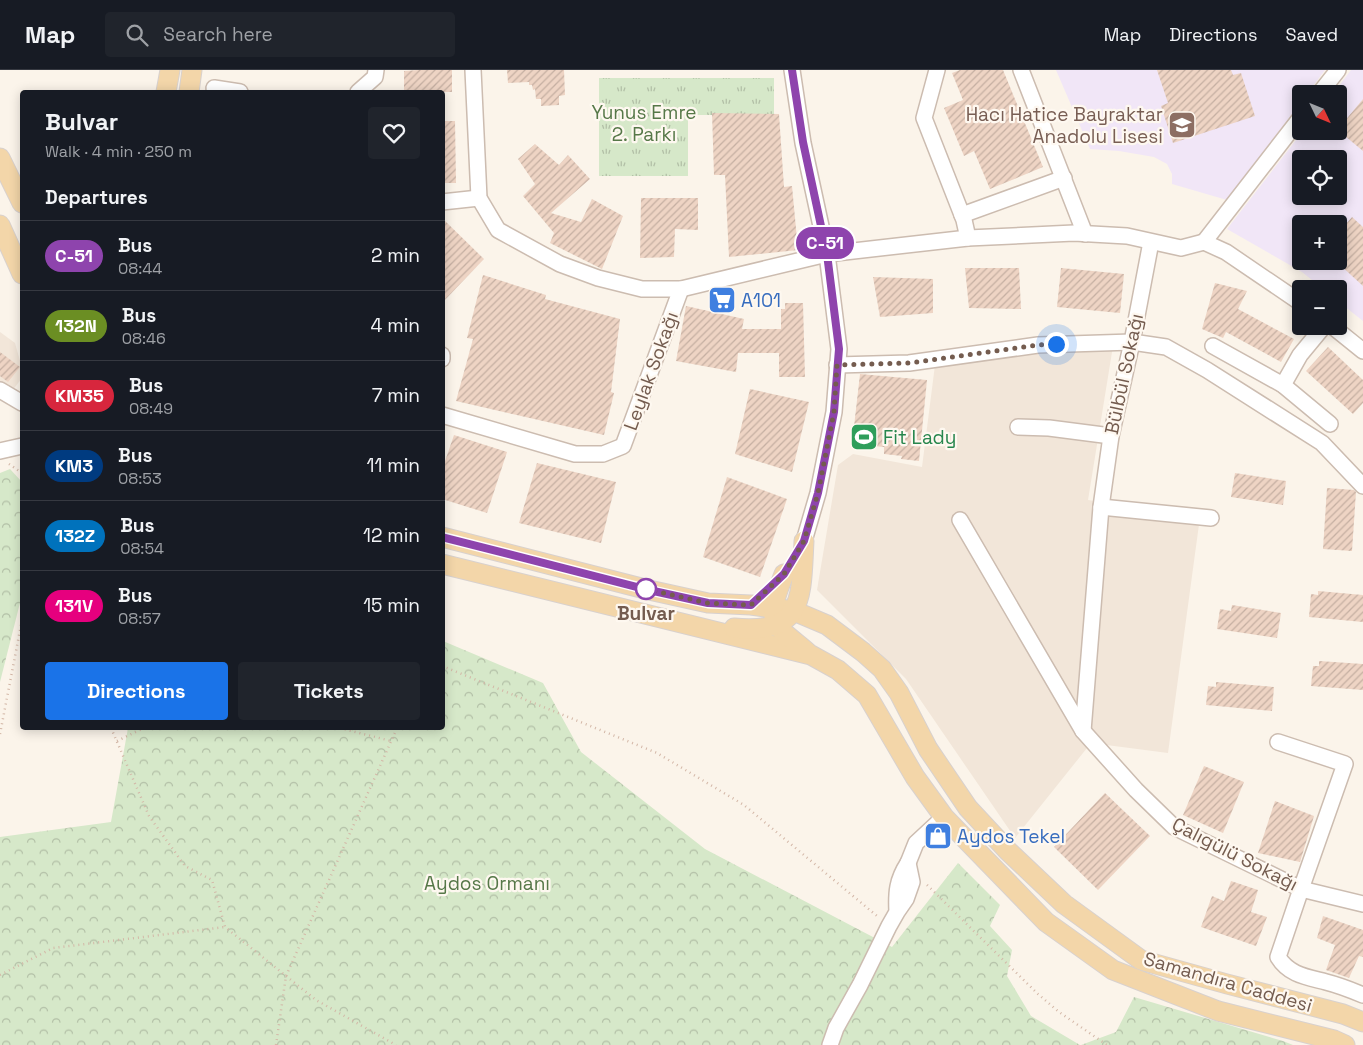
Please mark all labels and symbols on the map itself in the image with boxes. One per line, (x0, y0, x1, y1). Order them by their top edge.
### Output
north arrow (1292, 85, 1348, 140)
park label: Yunus Emre 2. Parkı (592, 100, 696, 147)
place label: Hacı Hatice Bayraktar Anadolu Lisesi (966, 102, 1163, 149)
school or university icon: Hacı Hatice Bayraktar Anadolu Lisesi (1167, 110, 1197, 140)
line badge: C-51 (790, 227, 860, 259)
supermarket icon: A101 (707, 285, 737, 315)
place label: A101 (741, 288, 781, 313)
street label: Leylak Sokağı (618, 308, 684, 434)
street label: Bülbül Sokağı (1099, 311, 1149, 437)
your location (1044, 332, 1069, 357)
sports icon: Fit Lady (849, 422, 879, 452)
place label: Fit Lady (883, 425, 956, 450)
marker: Bulvar (635, 578, 657, 600)
place label: Bulvar (617, 601, 675, 626)
street label: Çalıgülü Sokağı (1168, 811, 1302, 897)
shop icon: Aydos Tekel (923, 821, 953, 851)
place label: Aydos Tekel (957, 824, 1065, 849)
park label: Aydos Ormanı (424, 871, 550, 896)
street label: Samandıra Caddesi (1141, 946, 1315, 1018)

